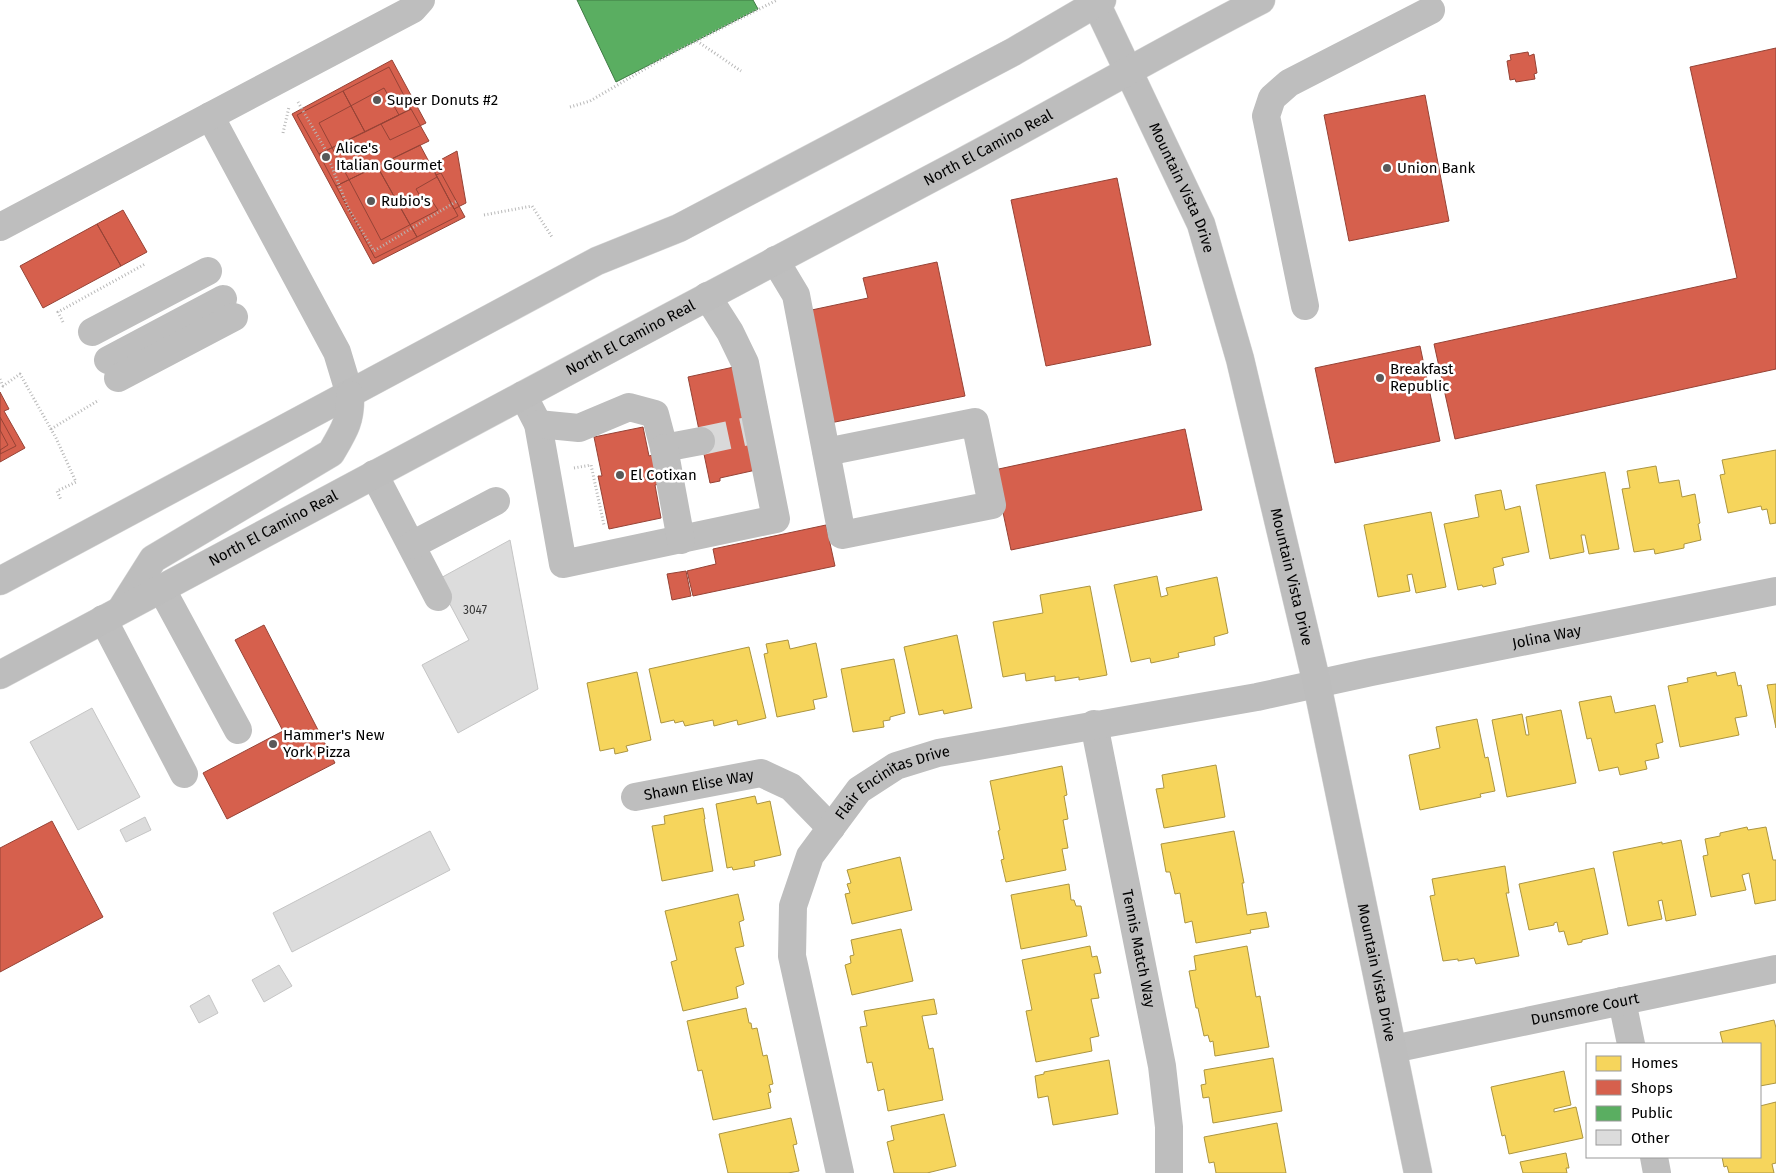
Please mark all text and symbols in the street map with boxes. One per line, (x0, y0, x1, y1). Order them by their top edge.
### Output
place label: Super Donuts #2 (387, 91, 498, 109)
marker: Super Donuts #2 (371, 94, 383, 106)
street label: North El Camino Real (921, 105, 1056, 190)
street label: Mountain Vista Drive (1145, 120, 1218, 255)
place label: Alice's Italian Gourmet (336, 139, 443, 174)
marker: Alice's Italian Gourmet (320, 151, 332, 163)
place label: Union Bank (1397, 159, 1476, 177)
marker: Union Bank (1381, 162, 1393, 174)
place label: Rubio's (381, 192, 431, 210)
marker: Rubio's (365, 195, 377, 207)
street label: North El Camino Real (563, 296, 699, 379)
place label: Breakfast Republic (1390, 360, 1454, 395)
marker: Breakfast Republic (1374, 372, 1386, 384)
place label: El Cotixan (630, 466, 697, 484)
marker: El Cotixan (614, 469, 626, 481)
street label: North El Camino Real (206, 486, 341, 570)
street label: Mountain Vista Drive (1267, 506, 1317, 647)
house number: 3047 (463, 603, 487, 617)
street label: Jolina Way (1510, 621, 1583, 653)
place label: Hammer's New York Pizza (283, 726, 385, 761)
marker: Hammer's New York Pizza (267, 738, 279, 750)
street label: Flair Encinitas Drive (831, 742, 951, 823)
street label: Shawn Elise Way (642, 765, 756, 804)
street label: Tennis Match Way (1118, 888, 1159, 1010)
street label: Mountain Vista Drive (1354, 902, 1400, 1043)
street label: Dunsmore Court (1529, 989, 1641, 1029)
legend (1586, 1043, 1761, 1158)
text: Homes (1631, 1054, 1678, 1072)
text: Shops (1631, 1079, 1673, 1097)
text: Public (1631, 1104, 1673, 1122)
text: Other (1631, 1129, 1670, 1147)

